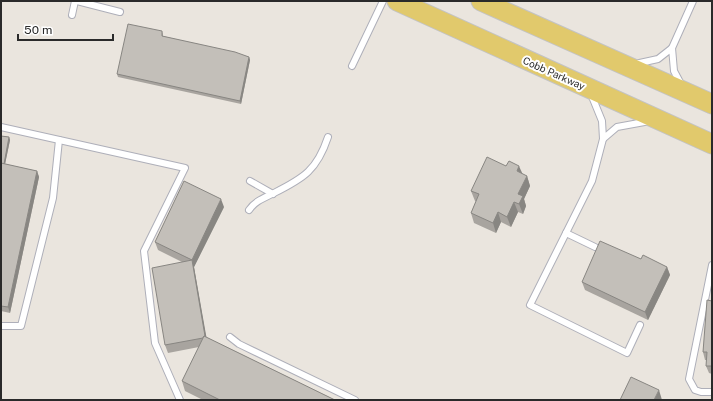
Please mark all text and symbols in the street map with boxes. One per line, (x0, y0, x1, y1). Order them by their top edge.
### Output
scale bar (18, 16, 113, 42)
text: 50 m (24, 23, 52, 37)
street label: Cobb Parkway (521, 54, 587, 92)

